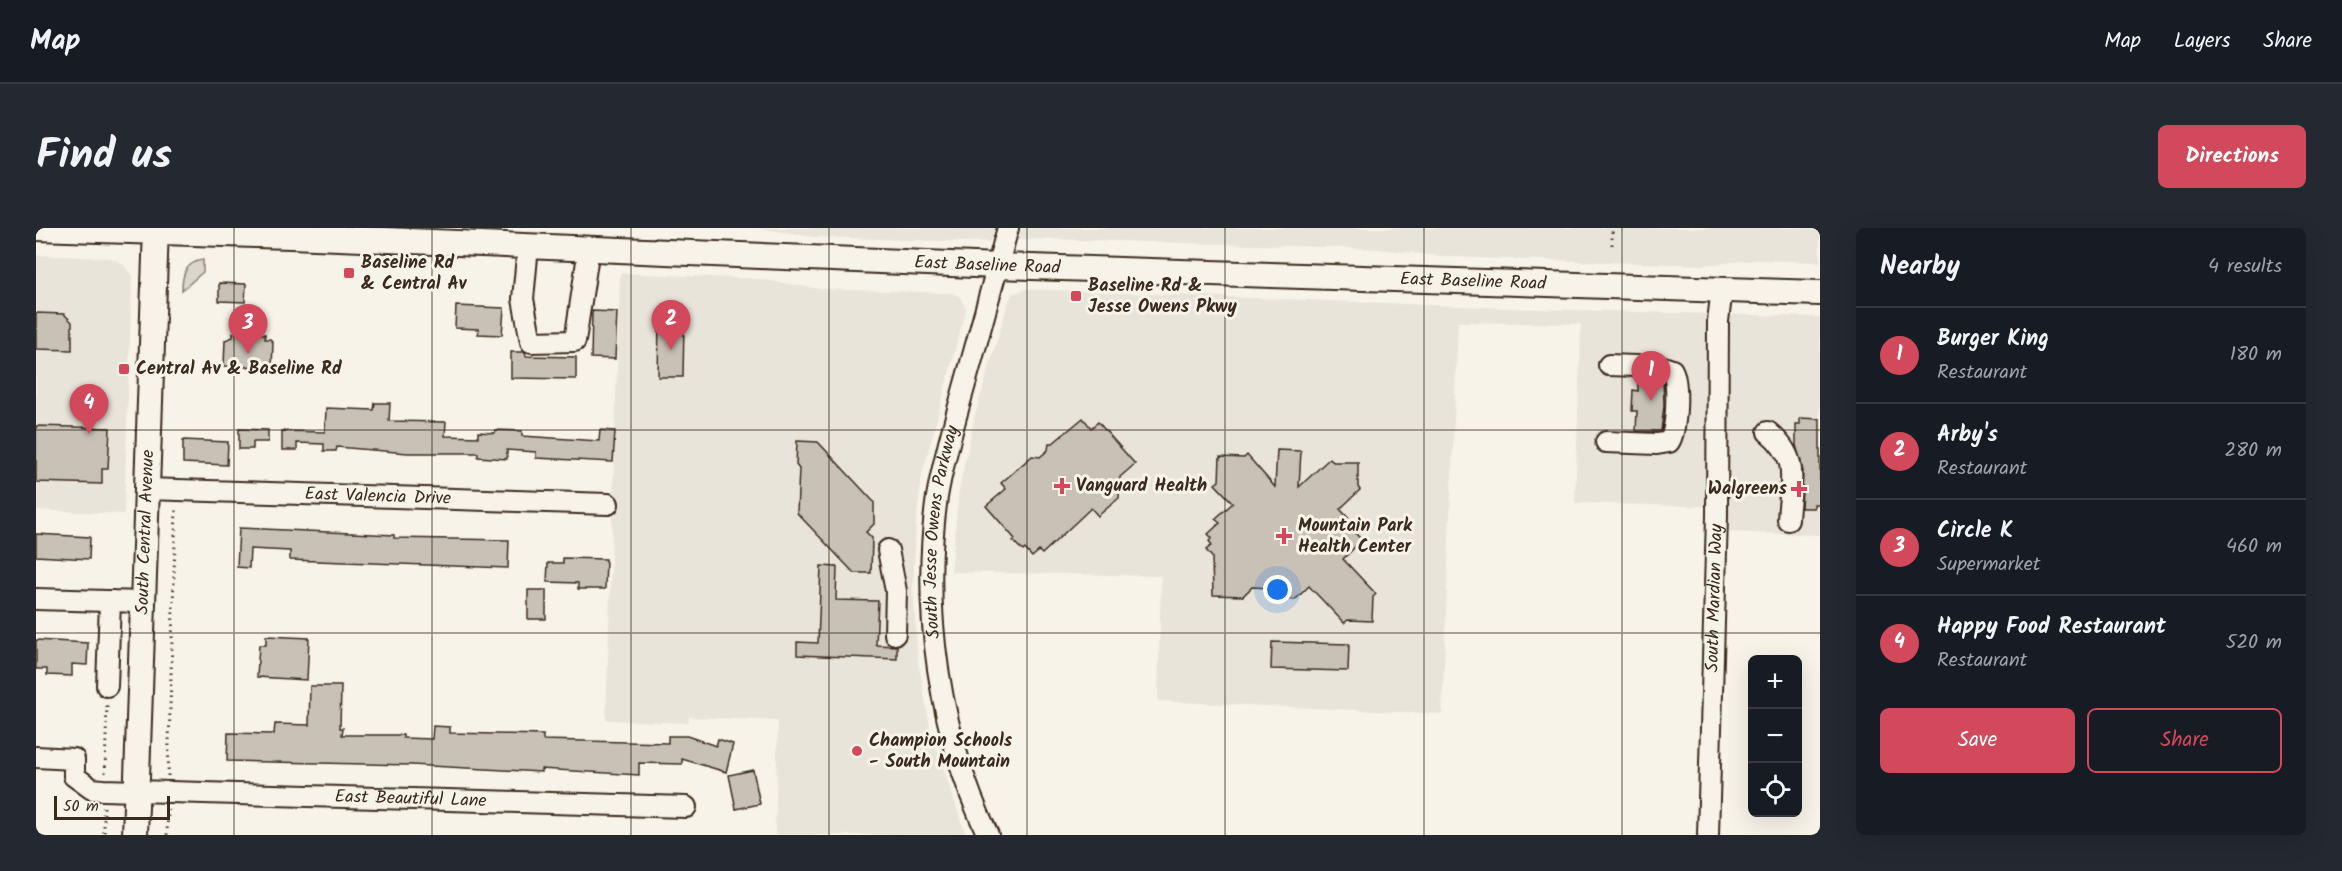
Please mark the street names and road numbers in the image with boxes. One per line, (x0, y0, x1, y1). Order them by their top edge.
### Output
street label: East Baseline Road (914, 248, 1062, 283)
street label: East Baseline Road (1399, 265, 1548, 299)
street label: South Jesse Owens Parkway (917, 422, 967, 640)
street label: South Central Avenue (128, 449, 163, 615)
street label: East Valencia Drive (304, 480, 452, 513)
street label: South Mardian Way (1698, 523, 1731, 673)
street label: East Beautiful Lane (334, 782, 487, 816)

